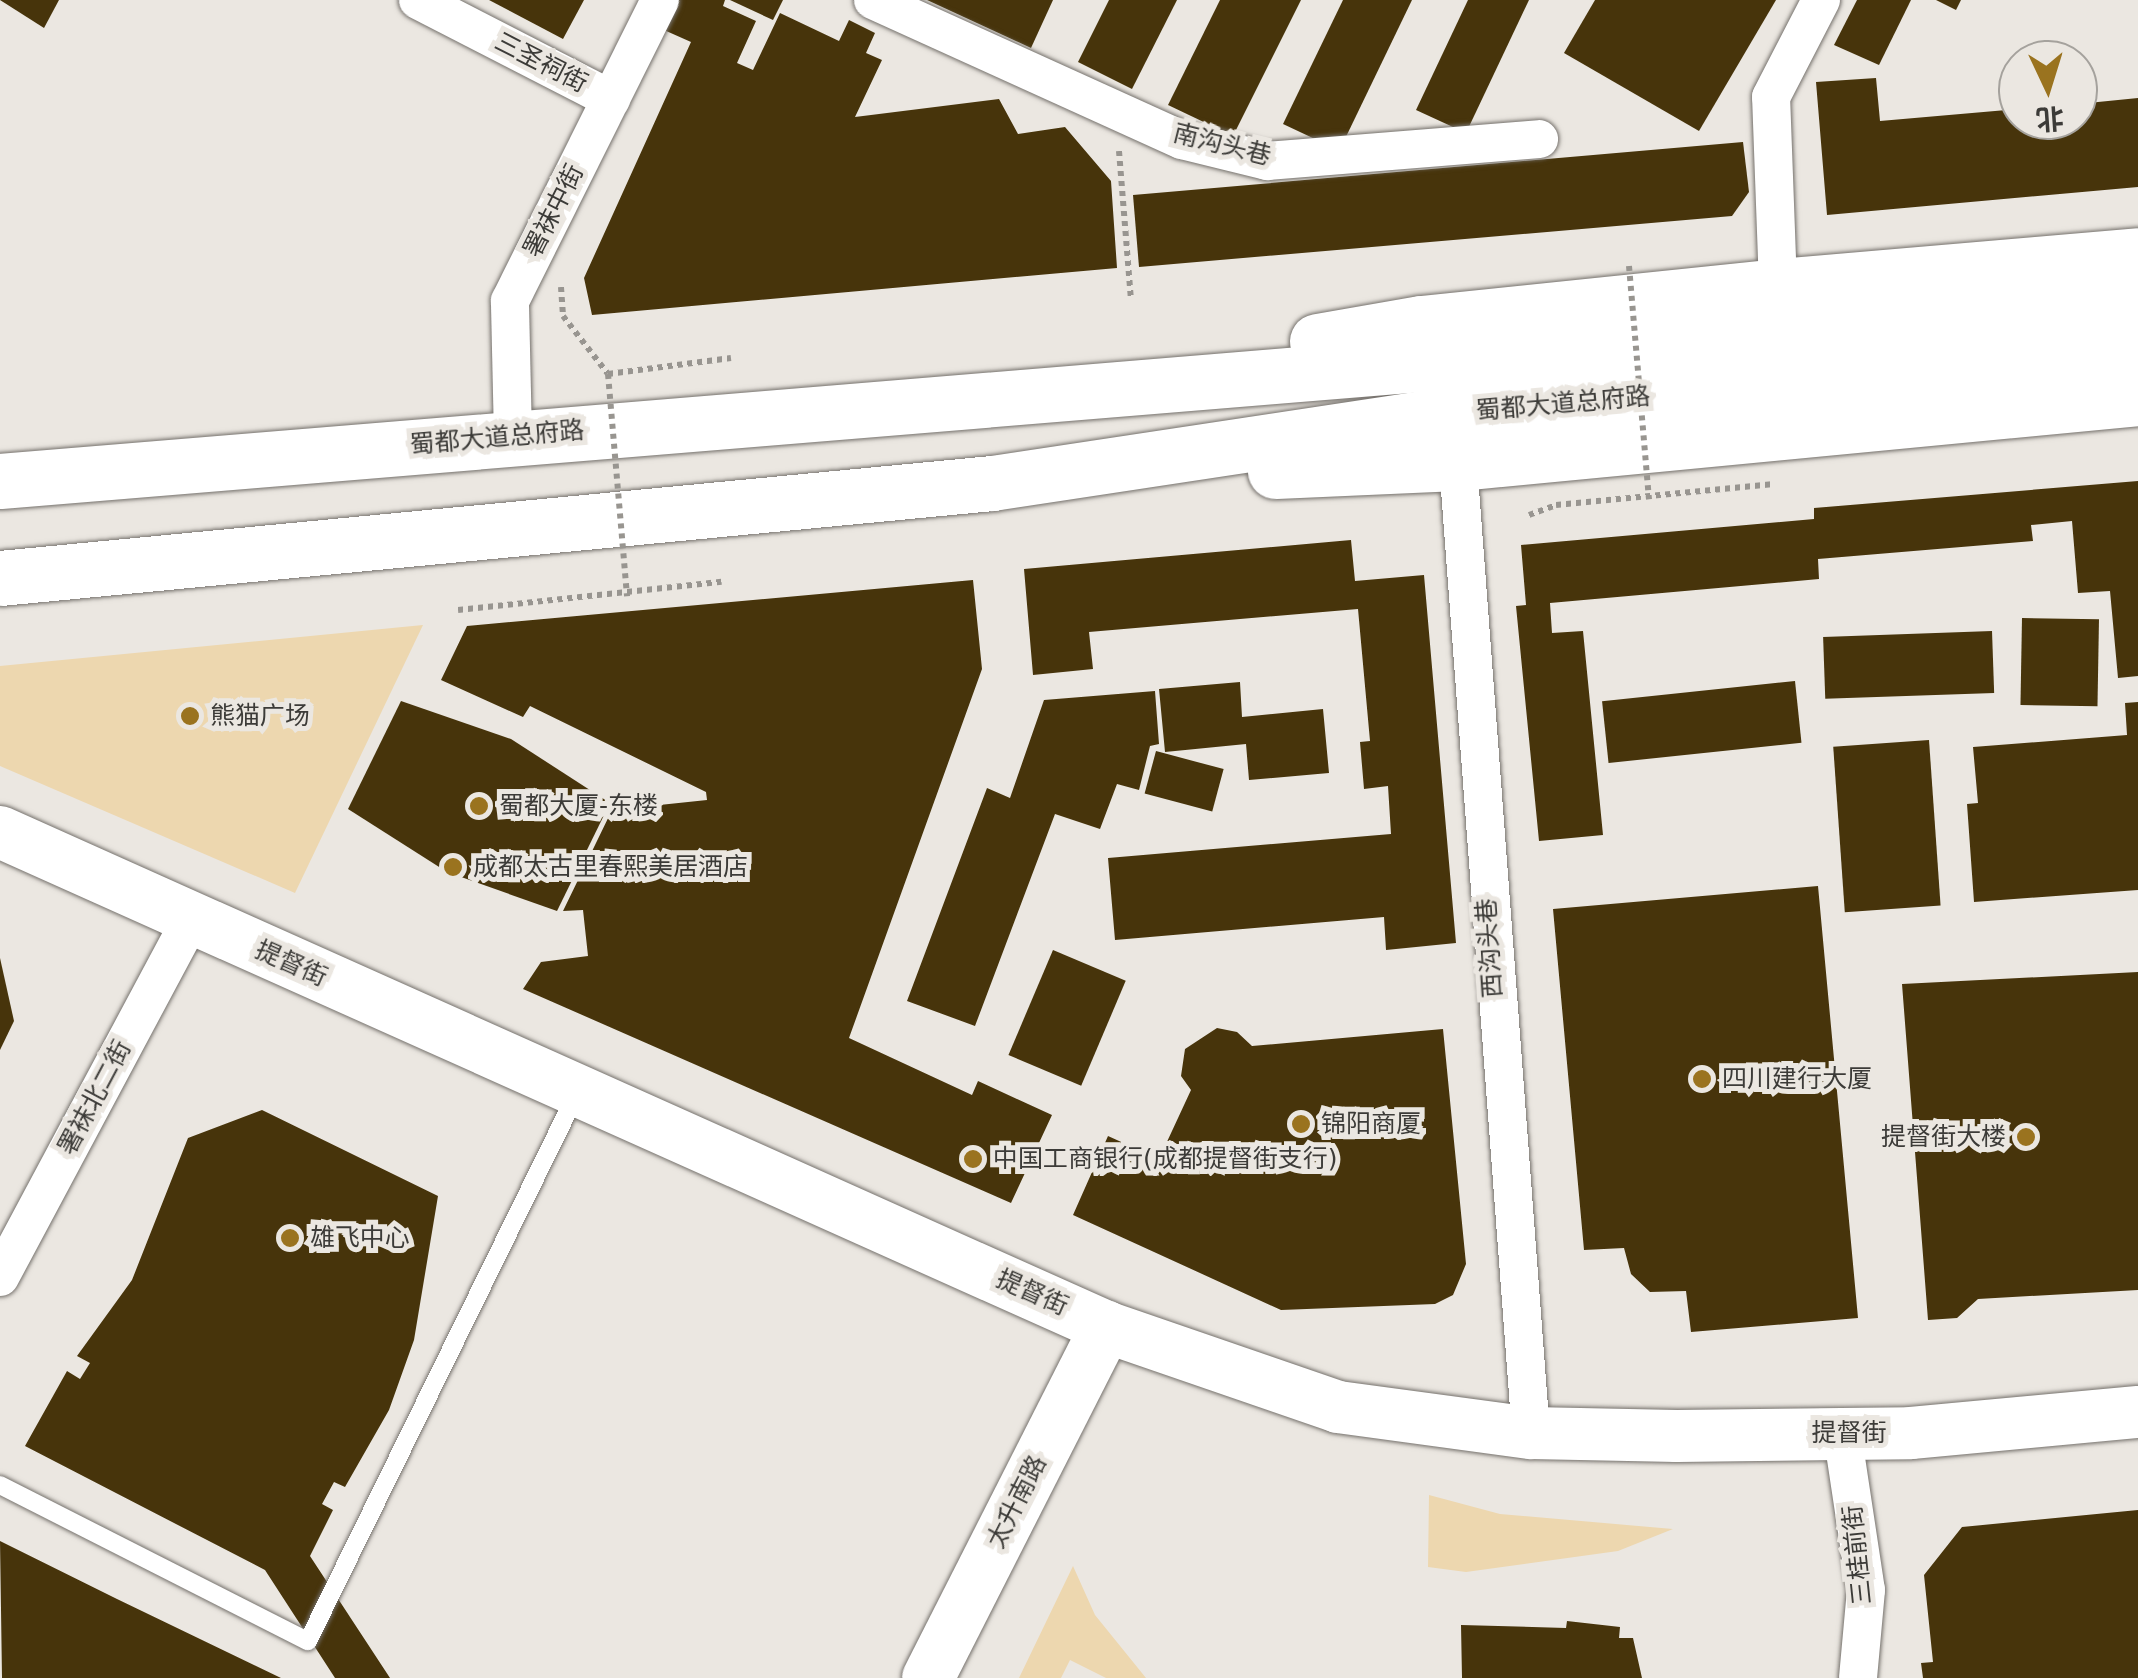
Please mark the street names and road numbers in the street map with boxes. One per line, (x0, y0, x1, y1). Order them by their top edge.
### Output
street label: 三圣祠街 (490, 27, 592, 99)
street label: 南沟头巷 (1170, 118, 1274, 172)
street label: 署袜中街 (518, 160, 590, 262)
street label: 蜀都大道总府路 (1475, 381, 1651, 427)
street label: 蜀都大道总府路 (409, 415, 585, 461)
street label: 西沟头巷 (1472, 897, 1508, 999)
street label: 提督街 (251, 935, 331, 993)
street label: 署袜北二街 (52, 1036, 138, 1160)
street label: 提督街 (992, 1264, 1072, 1322)
street label: 提督街 (1812, 1418, 1886, 1448)
street label: 太升南路 (981, 1451, 1053, 1553)
street label: 三桂前街 (1838, 1504, 1878, 1606)

